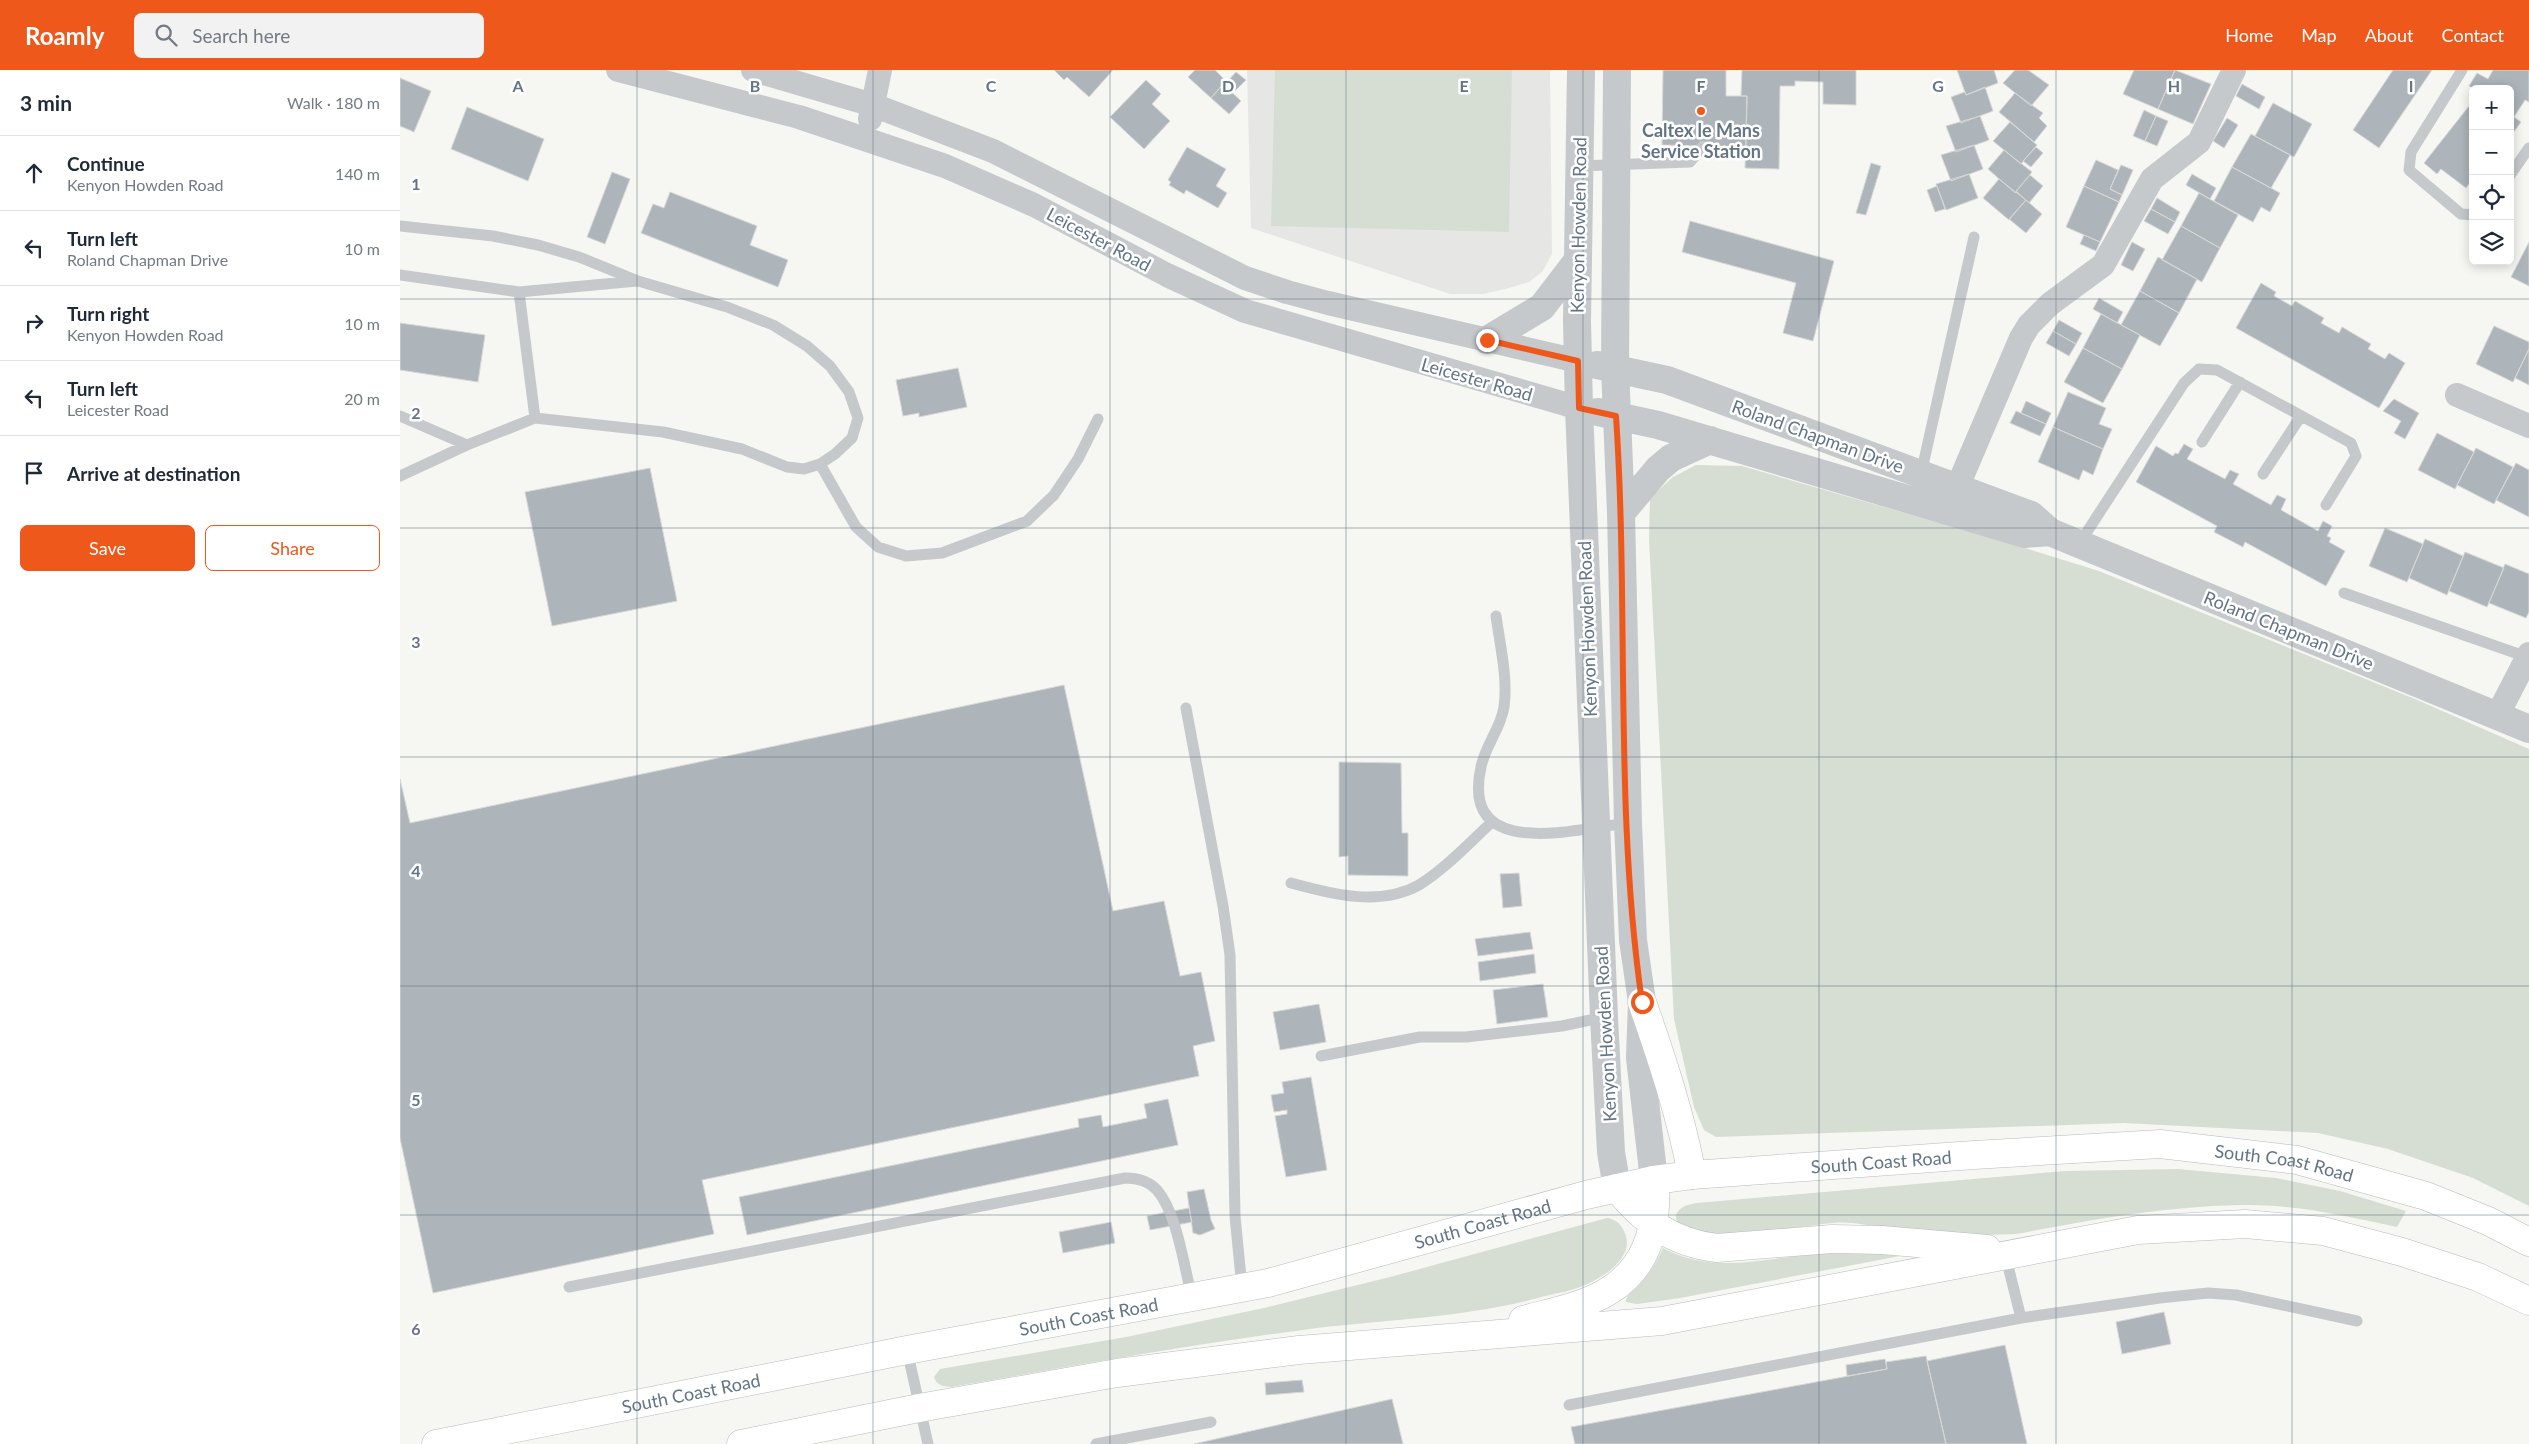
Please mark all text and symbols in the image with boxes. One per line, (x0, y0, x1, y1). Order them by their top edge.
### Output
search box (134, 13, 484, 58)
text: Roamly (25, 21, 104, 50)
icon: search (152, 21, 180, 49)
text: Search here (192, 24, 290, 47)
text: Home (2225, 24, 2273, 46)
text: Map (2301, 24, 2337, 46)
text: About (2365, 24, 2414, 46)
text: Contact (2442, 24, 2504, 46)
text: A (511, 76, 524, 95)
text: B (750, 76, 760, 95)
text: C (986, 76, 997, 95)
text: D (1222, 76, 1234, 95)
text: E (1459, 76, 1469, 95)
text: F (1696, 76, 1706, 95)
text: G (1932, 76, 1944, 95)
text: H (2168, 76, 2180, 95)
text: I (2409, 76, 2413, 95)
map controls (2469, 85, 2514, 265)
button: + (2469, 85, 2514, 130)
text: 3 min (20, 90, 72, 115)
text: Walk · 180 m (287, 93, 380, 112)
marker: Caltex le Mans Service Station (1695, 105, 1707, 117)
place label: Caltex le Mans Service Station (1641, 119, 1761, 162)
button: − (2469, 130, 2514, 175)
street label: Kenyon Howden Road (1565, 137, 1591, 313)
text: Continue (67, 152, 145, 175)
icon: ahead (20, 159, 48, 187)
text: 140 m (335, 164, 380, 183)
text: 1 (411, 174, 421, 193)
text: Kenyon Howden Road (67, 175, 224, 194)
button: locate (2469, 175, 2514, 220)
street label: Leicester Road (1043, 202, 1155, 276)
button: layers (2469, 220, 2514, 265)
text: Turn left (67, 227, 138, 250)
icon: left (20, 234, 48, 262)
text: 10 m (344, 239, 380, 258)
text: Roland Chapman Drive (67, 250, 228, 269)
text: Turn right (67, 302, 149, 325)
icon: right (20, 309, 48, 337)
text: 10 m (344, 314, 380, 333)
text: Kenyon Howden Road (67, 325, 224, 344)
route end (1476, 329, 1499, 352)
street label: Leicester Road (1419, 353, 1535, 405)
text: Turn left (67, 377, 138, 400)
icon: left (20, 384, 48, 412)
text: 20 m (344, 389, 380, 408)
street label: Roland Chapman Drive (1729, 395, 1907, 477)
text: Leicester Road (67, 400, 169, 419)
text: 2 (411, 403, 421, 422)
icon: arrive (20, 459, 48, 487)
text: Arrive at destination (67, 462, 240, 485)
button: Save (20, 525, 195, 571)
button: Share (205, 525, 380, 571)
street label: Kenyon Howden Road (1573, 541, 1601, 717)
street label: Roland Chapman Drive (2201, 586, 2377, 674)
text: 3 (411, 632, 421, 651)
text: 4 (411, 861, 421, 880)
street label: Kenyon Howden Road (1589, 945, 1621, 1123)
route start (1631, 991, 1654, 1014)
text: 5 (411, 1090, 421, 1109)
street label: South Coast Road (2213, 1139, 2356, 1186)
street label: South Coast Road (1810, 1146, 1952, 1178)
street label: South Coast Road (1412, 1194, 1553, 1253)
street label: South Coast Road (1017, 1293, 1160, 1340)
text: 6 (411, 1319, 421, 1338)
street label: South Coast Road (620, 1369, 762, 1418)

